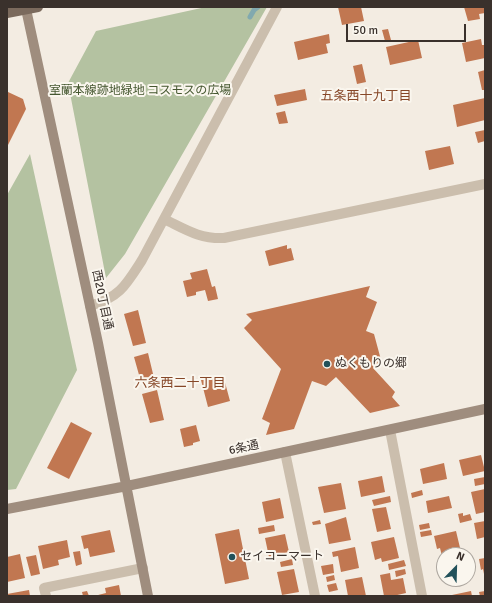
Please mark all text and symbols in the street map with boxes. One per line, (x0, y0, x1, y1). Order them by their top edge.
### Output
scale bar (348, 16, 468, 42)
text: 50 m (353, 23, 378, 38)
park label: 室蘭本線跡地緑地 コスモスの広場 (49, 84, 231, 98)
district label: 五条西十九丁目 (321, 89, 411, 105)
street label: 西20丁目通 (89, 269, 115, 331)
place label: ぬくもりの郷 (335, 357, 407, 371)
marker: ぬくもりの郷 (322, 359, 332, 369)
district label: 六条西二十丁目 (135, 376, 225, 392)
street label: 6条通 (228, 438, 260, 458)
north arrow (436, 547, 476, 587)
text: N (454, 549, 467, 564)
place label: セイコーマート (240, 550, 324, 564)
marker: セイコーマート (227, 552, 237, 562)

